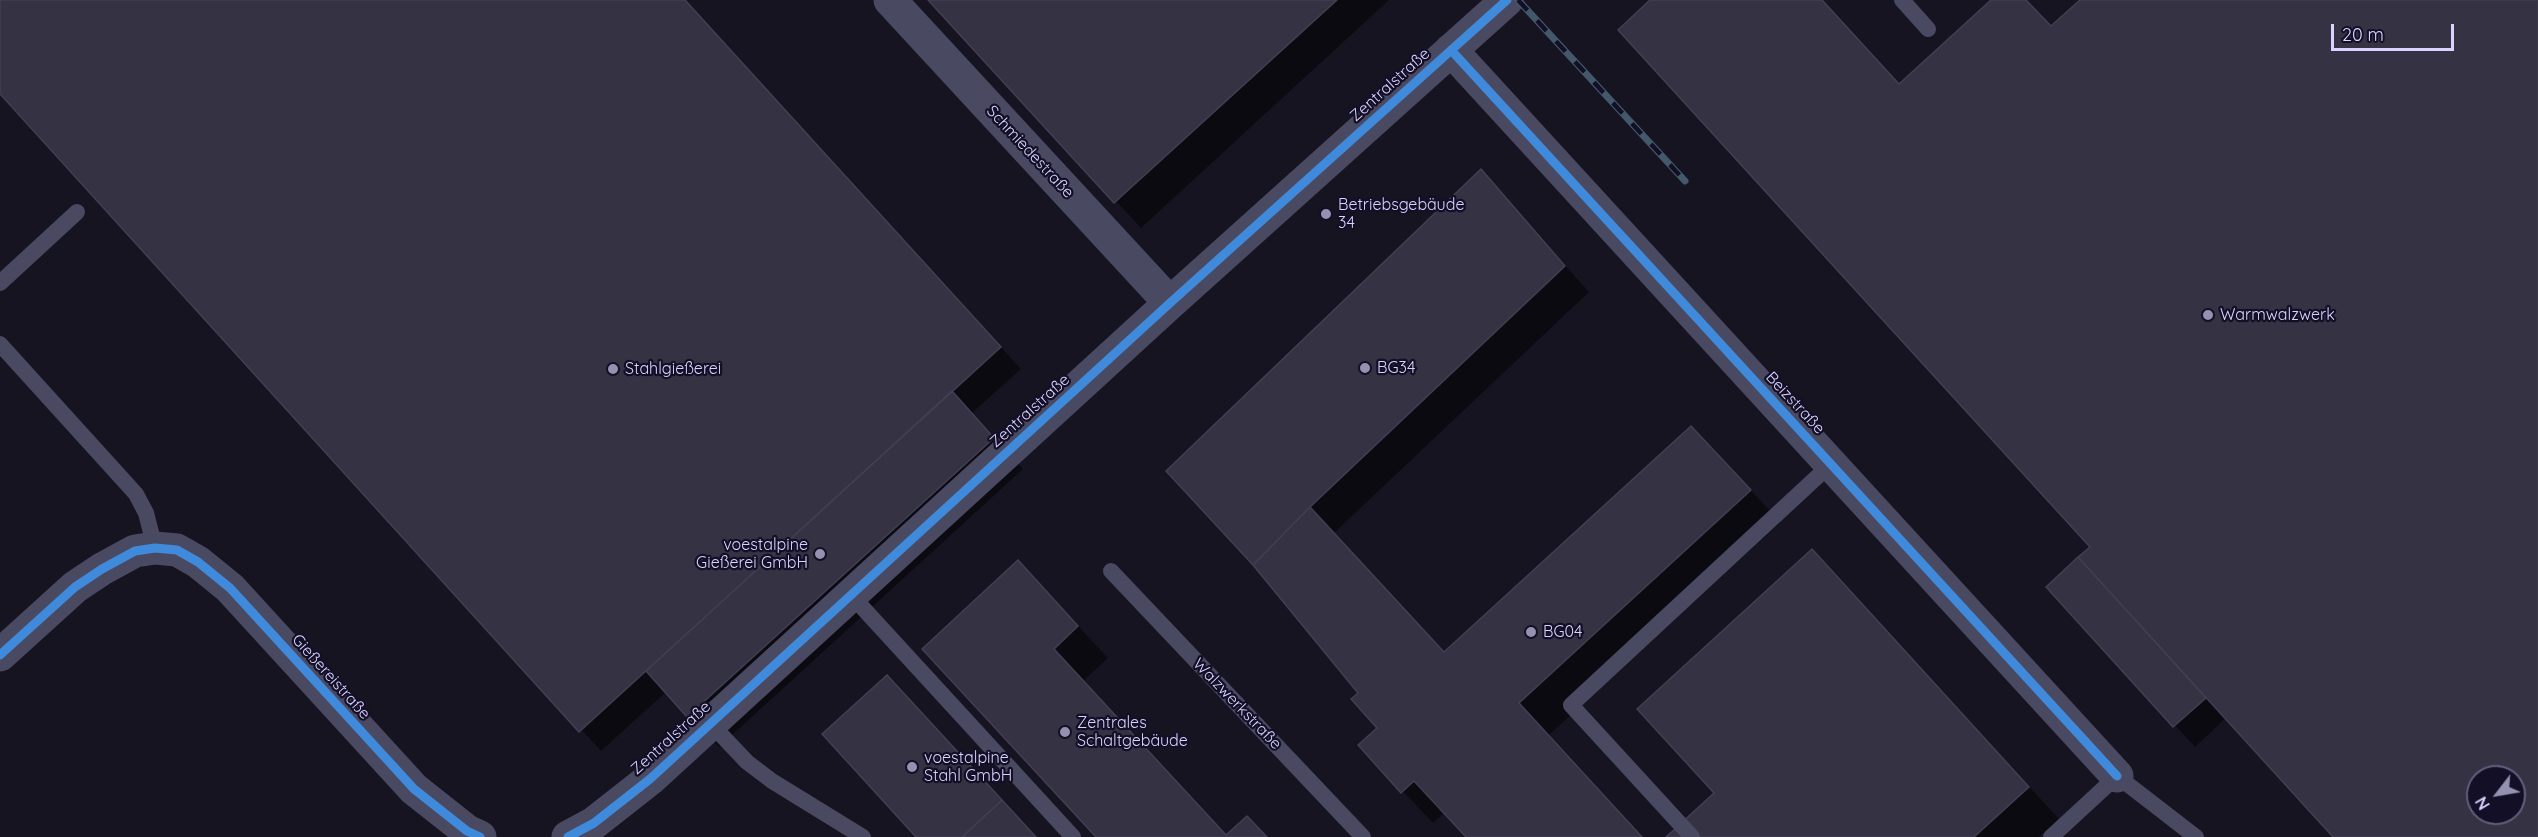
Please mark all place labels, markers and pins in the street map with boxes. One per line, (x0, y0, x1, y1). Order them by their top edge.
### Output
place label: Betriebsgebäude 34 (1338, 195, 1464, 233)
marker: Betriebsgebäude 34 (1319, 207, 1333, 221)
place label: Warmwalzwerk (2220, 305, 2335, 325)
marker: Warmwalzwerk (2201, 308, 2215, 322)
place label: BG34 (1377, 358, 1415, 378)
place label: Stahlgießerei (625, 359, 721, 379)
marker: BG34 (1358, 361, 1372, 375)
marker: Stahlgießerei (606, 362, 620, 376)
place label: voestalpine Gießerei GmbH (696, 535, 808, 573)
marker: voestalpine Gießerei GmbH (813, 547, 827, 561)
place label: BG04 (1543, 622, 1582, 642)
marker: BG04 (1524, 625, 1538, 639)
place label: Zentrales Schaltgebäude (1077, 713, 1188, 751)
marker: Zentrales Schaltgebäude (1058, 725, 1072, 739)
place label: voestalpine Stahl GmbH (924, 748, 1012, 786)
marker: voestalpine Stahl GmbH (905, 760, 919, 774)

